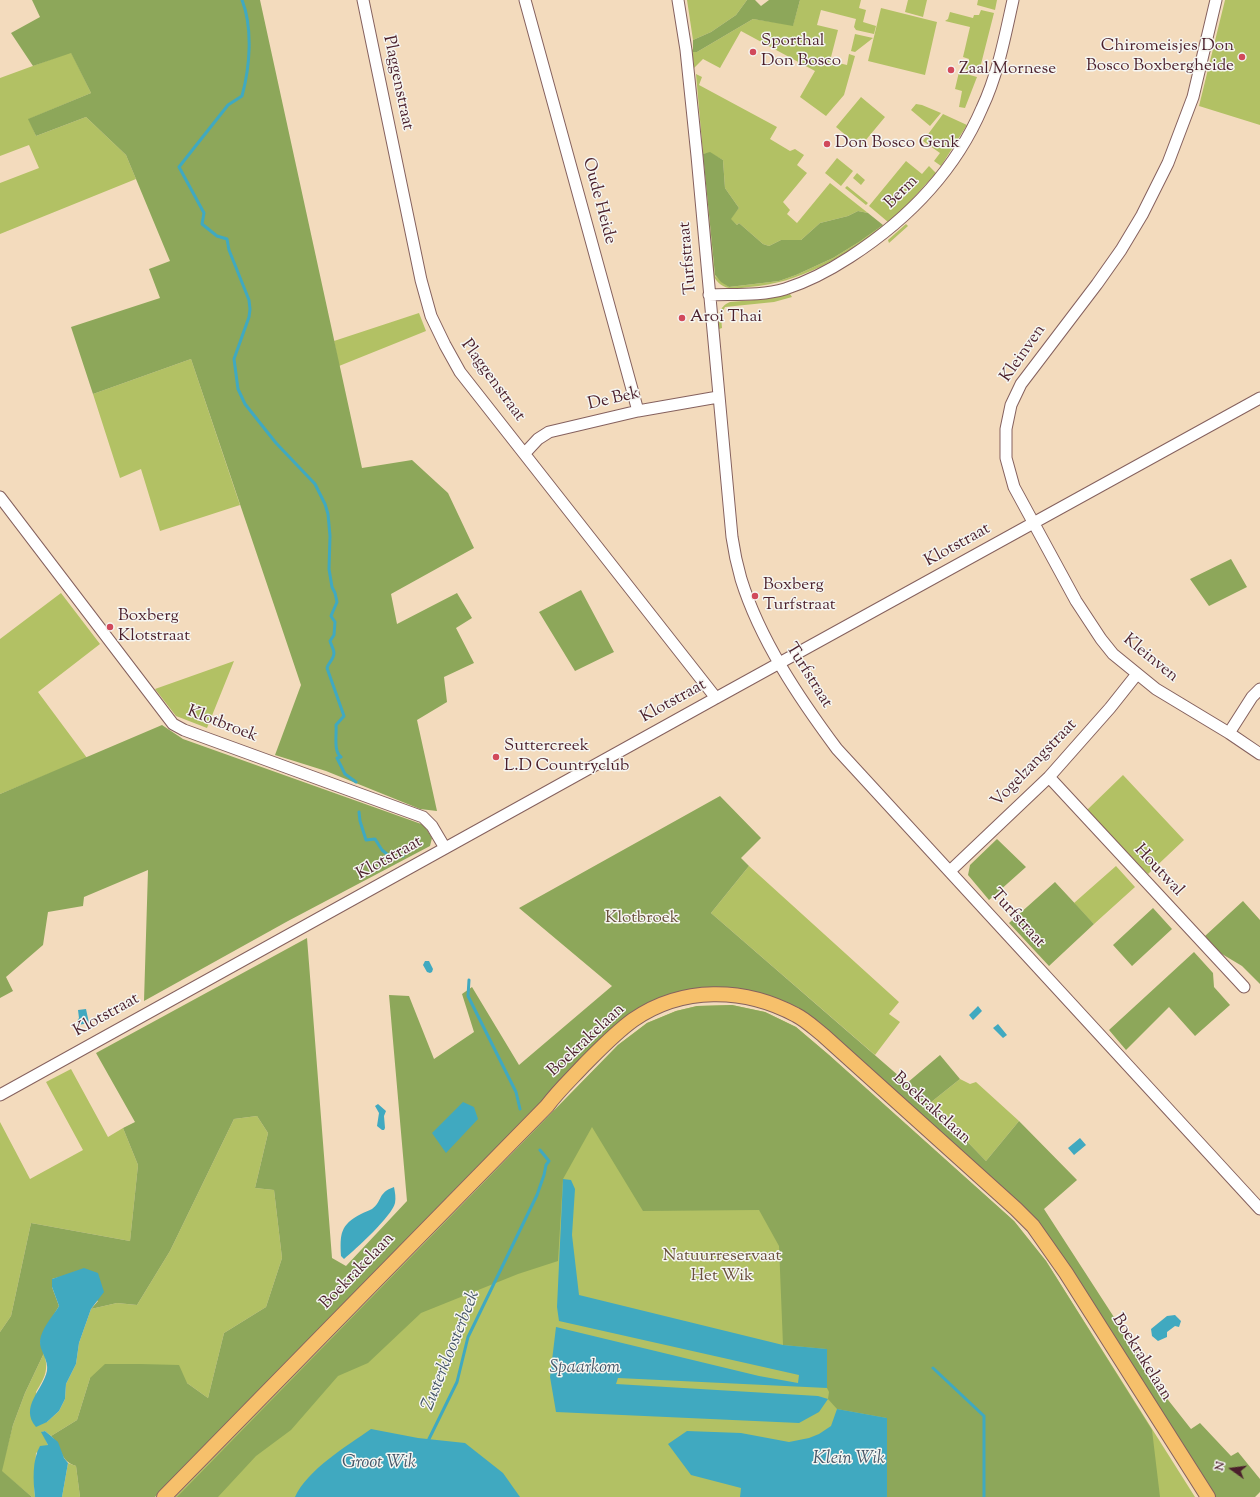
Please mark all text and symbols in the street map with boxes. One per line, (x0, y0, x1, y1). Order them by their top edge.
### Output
place label: Sporthal Don Bosco (761, 32, 841, 72)
street label: Plaggenstraat (377, 34, 417, 132)
place label: Chiromeisjes Don Bosco Boxbergheide (1086, 37, 1234, 77)
marker: Sporthal Don Bosco (748, 47, 758, 57)
marker: Chiromeisjes Don Bosco Boxbergheide (1237, 52, 1247, 62)
place label: Zaal Mornese (959, 60, 1056, 80)
marker: Zaal Mornese (946, 65, 956, 75)
place label: Don Bosco Genk (835, 134, 960, 154)
marker: Don Bosco Genk (822, 139, 832, 149)
street label: Oude Heide (577, 156, 619, 246)
street label: Berm (881, 172, 923, 214)
street label: Turfstraat (676, 221, 702, 295)
place label: Aroi Thai (690, 308, 762, 328)
marker: Aroi Thai (677, 313, 687, 323)
street label: Kleinven (997, 321, 1051, 387)
street label: Plaggenstraat (455, 336, 529, 426)
street label: De Bek (586, 384, 642, 416)
street label: Klotstraat (922, 520, 994, 572)
place label: Boxberg Turfstraat (763, 576, 836, 616)
marker: Boxberg Turfstraat (750, 591, 760, 601)
place label: Boxberg Klotstraat (118, 607, 190, 647)
marker: Boxberg Klotstraat (105, 622, 115, 632)
street label: Kleinven (1118, 630, 1182, 688)
street label: Turfstraat (780, 640, 836, 712)
street label: Klotstraat (638, 676, 710, 728)
street label: Klotbroek (184, 702, 260, 748)
street label: Vogelzangstraat (988, 716, 1082, 812)
place label: Suttercreek L.D Countryclub (504, 737, 629, 777)
marker: Suttercreek L.D Countryclub (491, 752, 501, 762)
street label: Klotstraat (354, 833, 426, 885)
street label: Houtwal (1129, 841, 1187, 901)
street label: Turfstraat (985, 885, 1049, 953)
park label: Klotbroek (605, 909, 679, 929)
street label: Klotstraat (71, 990, 143, 1042)
street label: Boekrakelaan (544, 1000, 630, 1082)
street label: Boekrakelaan (888, 1069, 974, 1149)
street label: Boekrakelaan (317, 1230, 399, 1314)
park label: Natuurreservaat Het Wik (663, 1247, 781, 1287)
water label: Zusterkloosterbeek (418, 1288, 486, 1414)
street label: Boekrakelaan (1106, 1311, 1176, 1405)
water label: Spaarkom (549, 1358, 621, 1380)
water label: Klein Wik (813, 1449, 885, 1471)
north arrow (1212, 1449, 1252, 1489)
water label: Groot Wik (342, 1453, 416, 1475)
text: N (1212, 1460, 1229, 1472)

